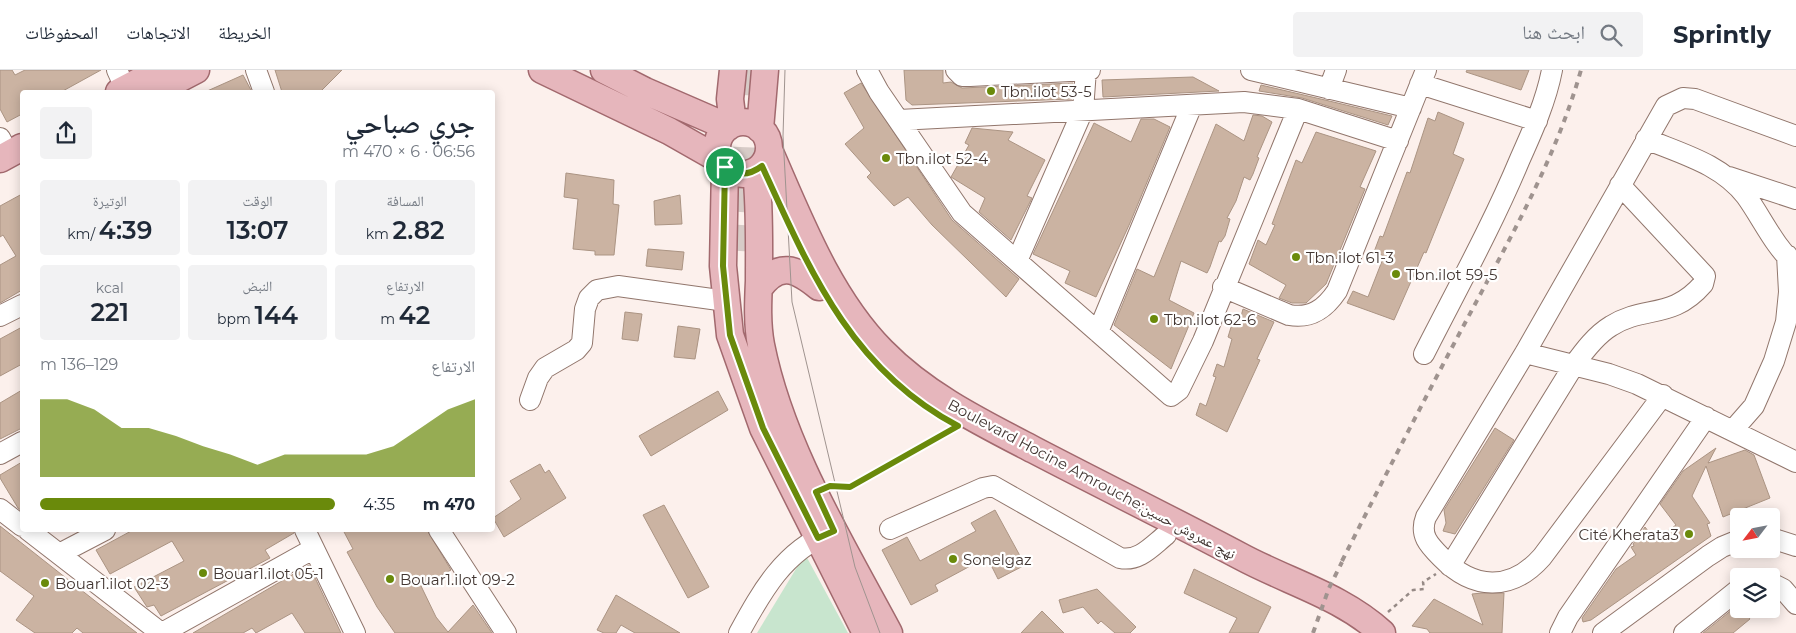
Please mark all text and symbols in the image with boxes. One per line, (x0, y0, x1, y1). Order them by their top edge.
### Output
search box (1293, 12, 1643, 57)
text: Sprintly (1673, 20, 1771, 49)
text: ابحث هنا (1522, 21, 1585, 44)
icon: search (1597, 21, 1625, 49)
text: المحفوظات (25, 22, 98, 44)
text: الاتجاهات (126, 22, 190, 44)
text: الخريطة (218, 22, 271, 44)
place label: Tbn.ilot 53-5 (1001, 82, 1092, 101)
marker: Tbn.ilot 53-5 (985, 85, 997, 97)
text: جري صباحي (345, 106, 475, 140)
button: share (40, 107, 92, 159)
text: 06:56 · 6 × 470 m (342, 142, 475, 161)
pin (704, 146, 746, 188)
place label: Tbn.ilot 52-4 (896, 149, 988, 168)
marker: Tbn.ilot 52-4 (880, 152, 892, 164)
icon: arrive (711, 153, 739, 181)
text: الوتيرة (93, 192, 127, 210)
text: الوقت (242, 192, 273, 210)
text: المسافة (387, 192, 424, 210)
text: 4:39 (99, 215, 152, 245)
text: 13:07 (226, 215, 289, 245)
text: 2.82 (393, 215, 445, 245)
text: /km (67, 225, 99, 243)
text: km (366, 225, 393, 243)
place label: Tbn.ilot 61-3 (1306, 248, 1394, 267)
marker: Tbn.ilot 61-3 (1290, 251, 1302, 263)
place label: Tbn.ilot 59-5 (1406, 265, 1498, 284)
marker: Tbn.ilot 59-5 (1390, 268, 1402, 280)
text: النبض (243, 277, 272, 295)
text: الارتفاع (386, 277, 424, 295)
text: kcal (96, 279, 124, 297)
text: 221 (91, 297, 129, 327)
text: 144 (255, 300, 298, 330)
text: 42 (399, 300, 430, 330)
text: bpm (217, 310, 255, 328)
text: m (380, 310, 399, 328)
place label: Tbn.ilot 62-6 (1164, 310, 1256, 329)
marker: Tbn.ilot 62-6 (1148, 313, 1160, 325)
text: 129–136 m (40, 355, 118, 374)
text: الارتفاع (431, 357, 475, 376)
street label: Boulevard Hocine Amrouche;نهج عمروش حسين (944, 395, 1239, 564)
text: 4:35 (363, 495, 395, 514)
text: 470 m (423, 495, 475, 514)
north arrow (1730, 508, 1780, 558)
map controls (1730, 508, 1780, 618)
place label: Cité Kherata3 (1578, 525, 1679, 544)
marker: Cité Kherata3 (1683, 528, 1695, 540)
place label: Sonelgaz (963, 550, 1032, 569)
marker: Sonelgaz (947, 553, 959, 565)
place label: Bouar1.ilot 05-1 (213, 564, 324, 583)
marker: Bouar1.ilot 05-1 (197, 567, 209, 579)
button: layers (1730, 568, 1780, 618)
place label: Bouar1.ilot 09-2 (400, 570, 515, 589)
marker: Bouar1.ilot 09-2 (384, 573, 396, 585)
place label: Bouar1.ilot 02-3 (55, 574, 169, 593)
marker: Bouar1.ilot 02-3 (39, 577, 51, 589)

